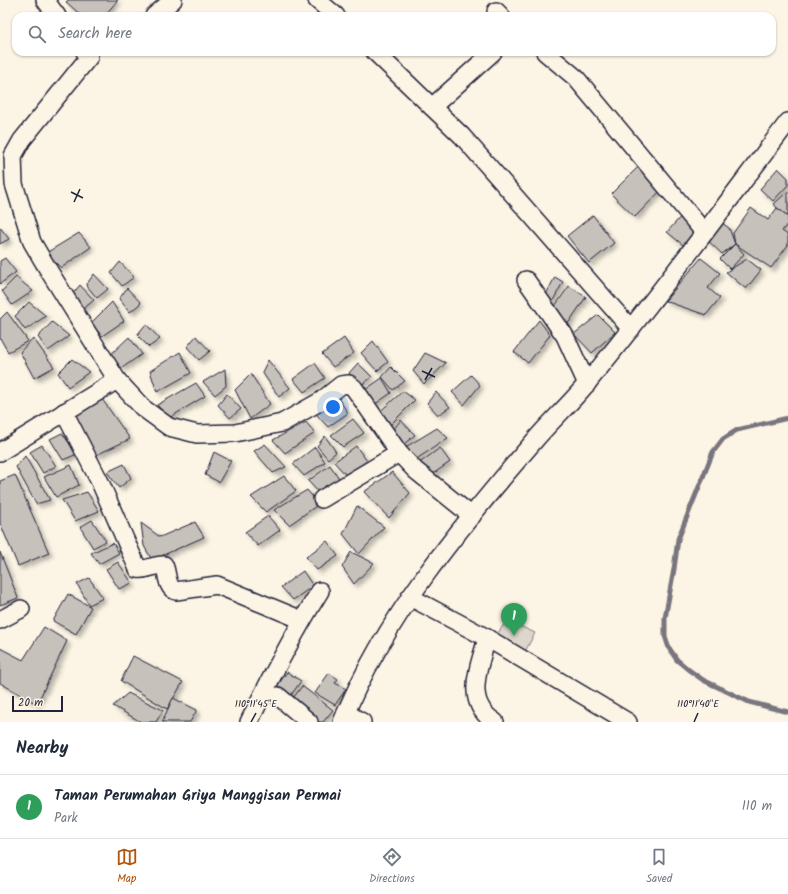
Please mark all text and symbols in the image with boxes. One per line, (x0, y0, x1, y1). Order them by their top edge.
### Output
search box (12, 12, 776, 56)
text: Search here (58, 22, 132, 46)
icon: search (26, 23, 48, 45)
your location (323, 397, 343, 417)
pin: 1 (501, 603, 527, 636)
scale bar (12, 694, 63, 713)
text: 20 m (18, 694, 43, 712)
text: 110°11'45"E (235, 696, 278, 712)
text: 110°11'40"E (677, 696, 720, 712)
text: Nearby (16, 735, 68, 762)
text: Taman Perumahan Griya Manggisan Permai (54, 784, 341, 808)
text: 1 (27, 796, 31, 817)
text: 110 m (742, 796, 772, 817)
text: Park (54, 808, 78, 829)
tab: Map (116, 846, 138, 888)
tab: Directions (369, 846, 415, 888)
tab: Saved (646, 846, 672, 888)

